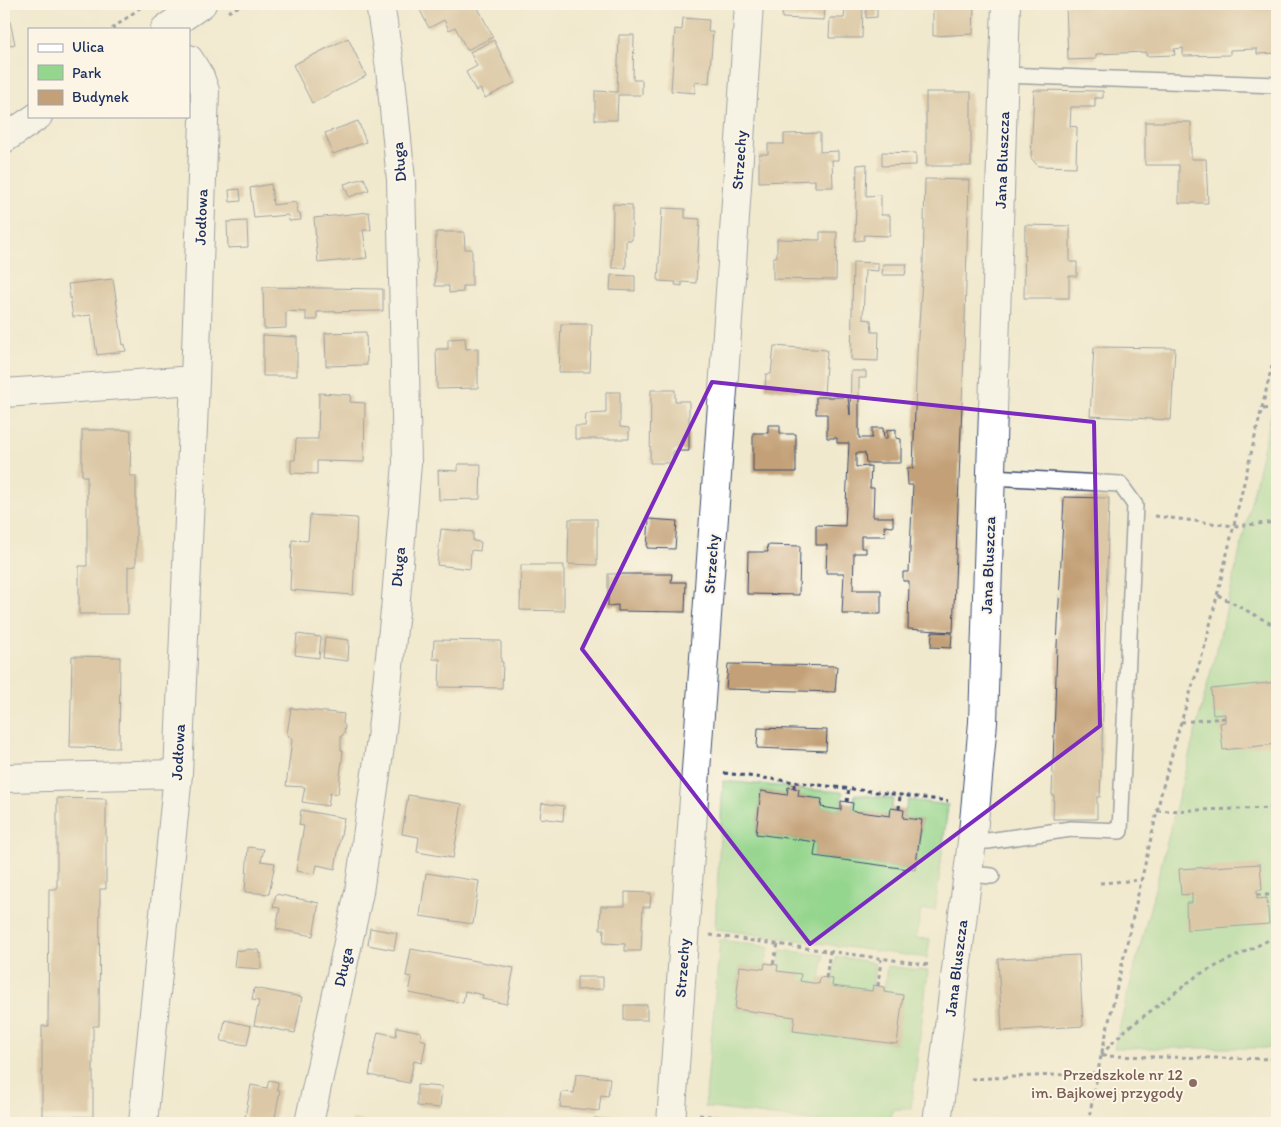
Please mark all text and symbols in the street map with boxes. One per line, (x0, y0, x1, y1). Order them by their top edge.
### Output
legend (28, 28, 190, 118)
text: Ulica (72, 38, 105, 56)
text: Park (72, 64, 102, 82)
text: Budynek (72, 88, 129, 106)
street label: Jana Bluszcza (991, 110, 1013, 209)
street label: Strzechy (727, 129, 751, 190)
street label: Długa (388, 141, 410, 183)
street label: Jodłowa (191, 188, 212, 246)
street label: Jana Bluszcza (977, 515, 999, 614)
street label: Strzechy (699, 533, 723, 594)
street label: Długa (387, 546, 409, 588)
street label: Jodłowa (167, 723, 189, 781)
street label: Jana Bluszcza (941, 918, 971, 1018)
street label: Strzechy (670, 937, 694, 998)
street label: Długa (330, 945, 356, 989)
place label: Przedszkole nr 12 im. Bajkowej przygody (1031, 1065, 1184, 1102)
marker: Przedszkole nr 12 im. Bajkowej przygody (1187, 1077, 1199, 1089)

